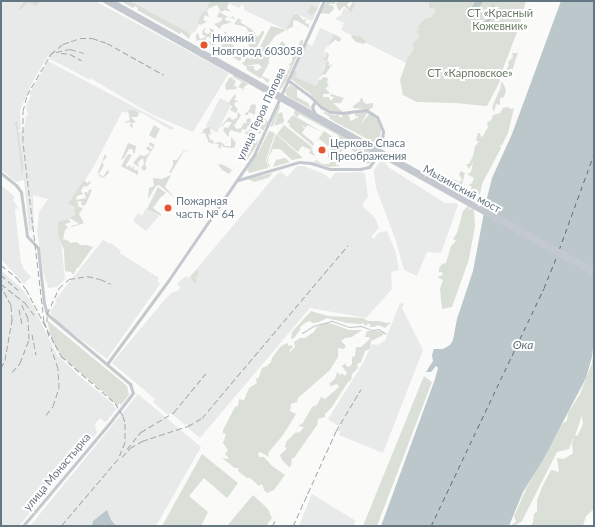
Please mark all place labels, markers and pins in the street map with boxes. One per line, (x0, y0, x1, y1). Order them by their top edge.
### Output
place label: Нижний Новгород 603058 (212, 32, 303, 58)
marker: Нижний Новгород 603058 (199, 40, 209, 50)
place label: Церковь Спаса Преображения (330, 137, 406, 163)
marker: Церковь Спаса Преображения (317, 145, 327, 155)
place label: Пожарная часть № 64 (176, 195, 234, 221)
marker: Пожарная часть № 64 (163, 203, 173, 213)

